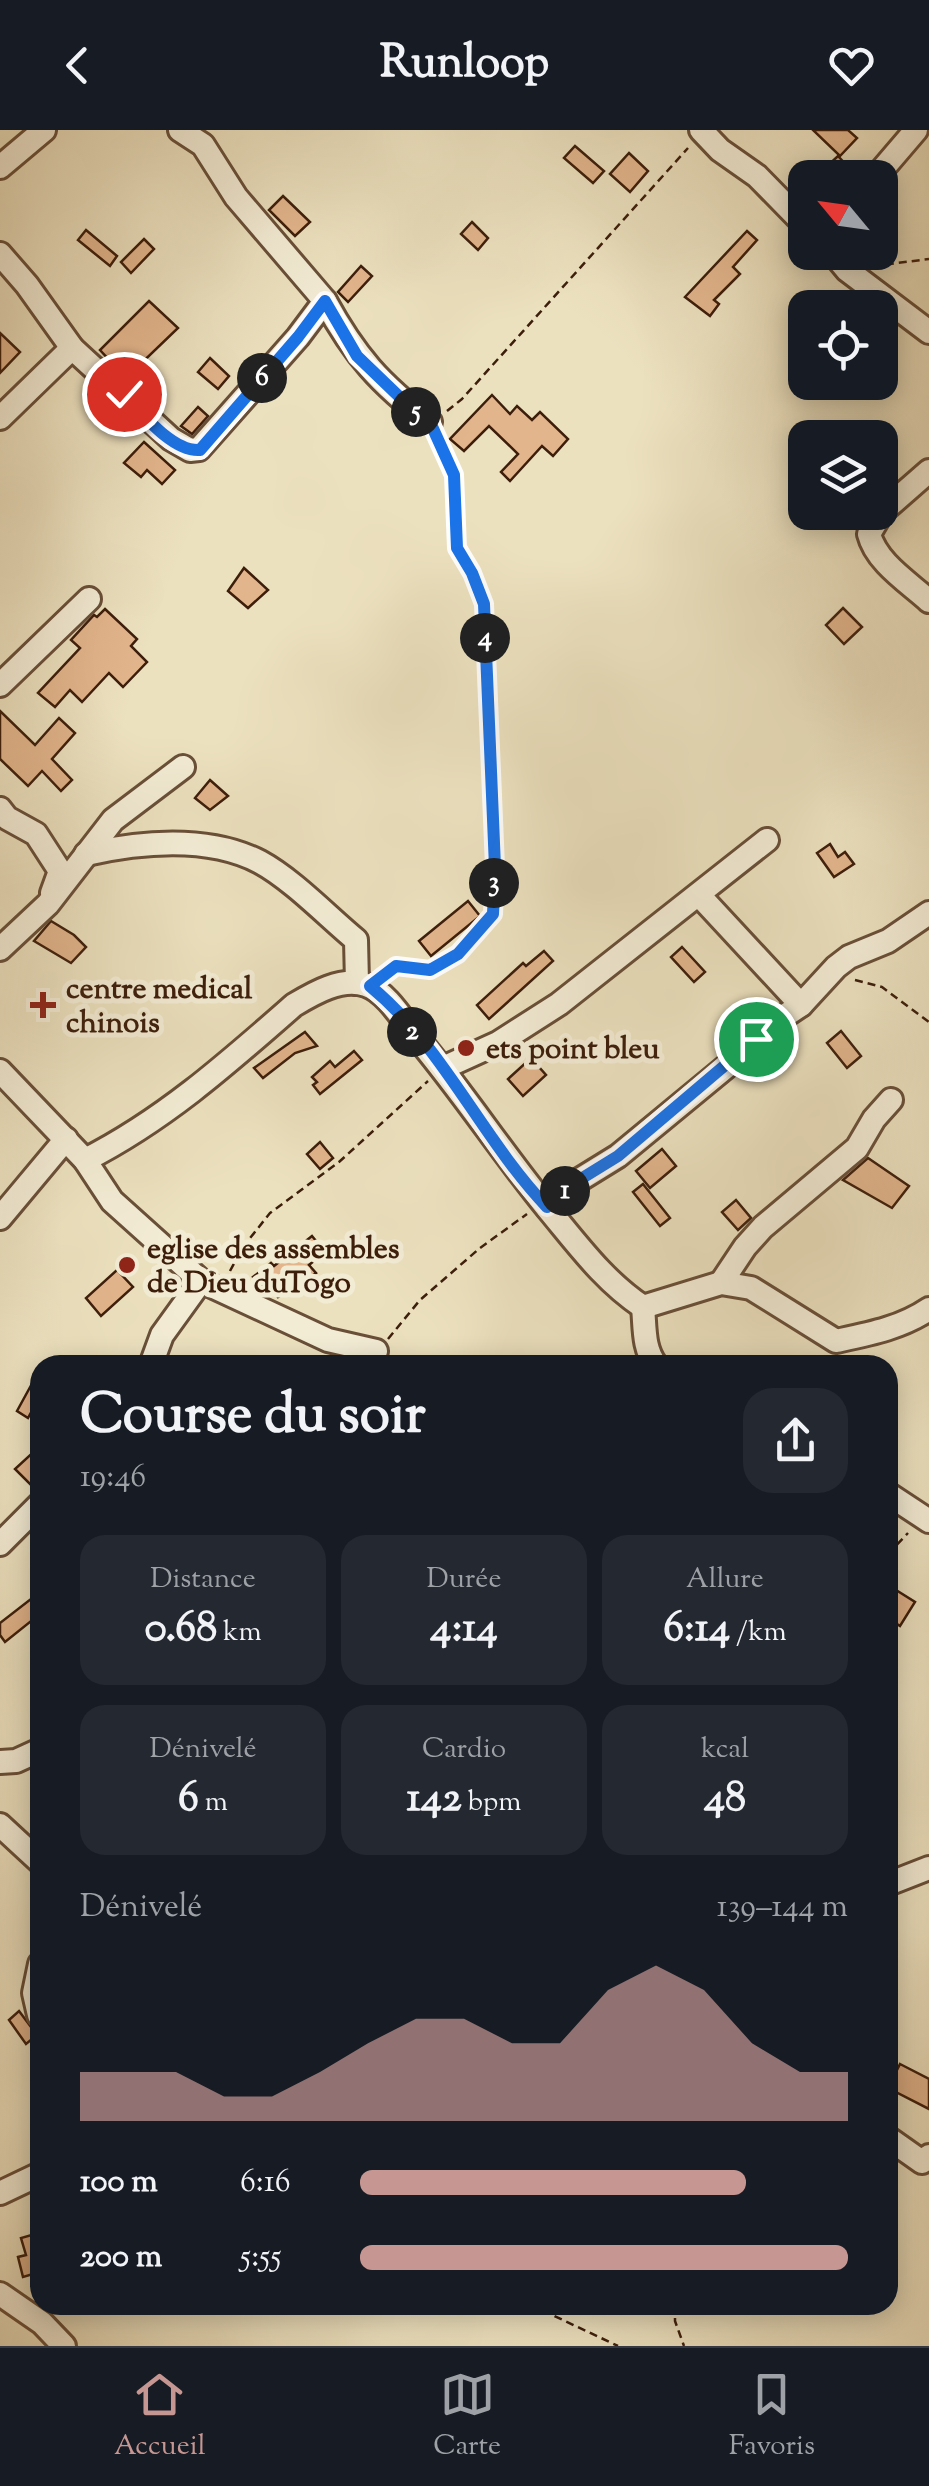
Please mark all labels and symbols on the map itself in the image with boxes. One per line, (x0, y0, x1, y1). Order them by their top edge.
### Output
north arrow (788, 160, 898, 270)
pin (82, 352, 167, 437)
pin: 6 (237, 353, 287, 403)
pin: 5 (391, 387, 441, 437)
pin: 4 (460, 613, 510, 663)
pin: 3 (469, 858, 519, 908)
place label: centre medical chinois (66, 969, 253, 1046)
marker: centre medical chinois (30, 992, 56, 1018)
pin (714, 997, 799, 1082)
pin: 2 (387, 1007, 437, 1057)
place label: ets point bleu (486, 1029, 660, 1072)
marker: ets point bleu (455, 1037, 477, 1059)
pin: 1 (540, 1166, 590, 1216)
place label: eglise des assembles de Dieu duTogo (147, 1229, 400, 1306)
marker: eglise des assembles de Dieu duTogo (116, 1254, 138, 1276)

